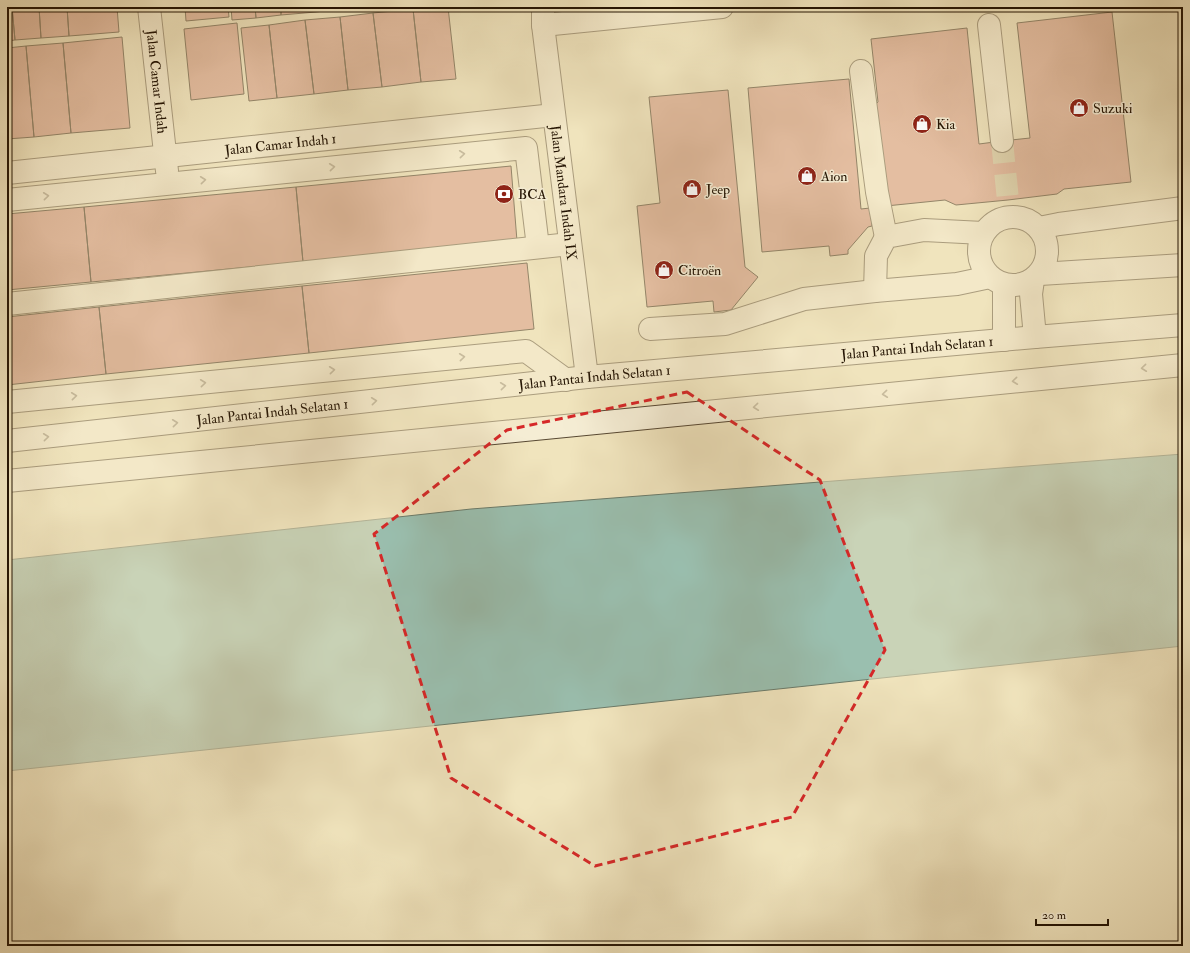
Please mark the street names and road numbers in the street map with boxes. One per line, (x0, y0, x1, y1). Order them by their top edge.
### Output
street label: Jalan Camar Indah (143, 28, 171, 135)
street label: Jalan Mandara Indah IX (547, 123, 581, 261)
street label: Jalan Camar Indah 1 (223, 130, 337, 158)
street label: Jalan Pantai Indah Selatan 1 (839, 332, 994, 363)
street label: Jalan Pantai Indah Selatan 1 (517, 361, 671, 393)
street label: Jalan Pantai Indah Selatan 1 (195, 395, 349, 429)

